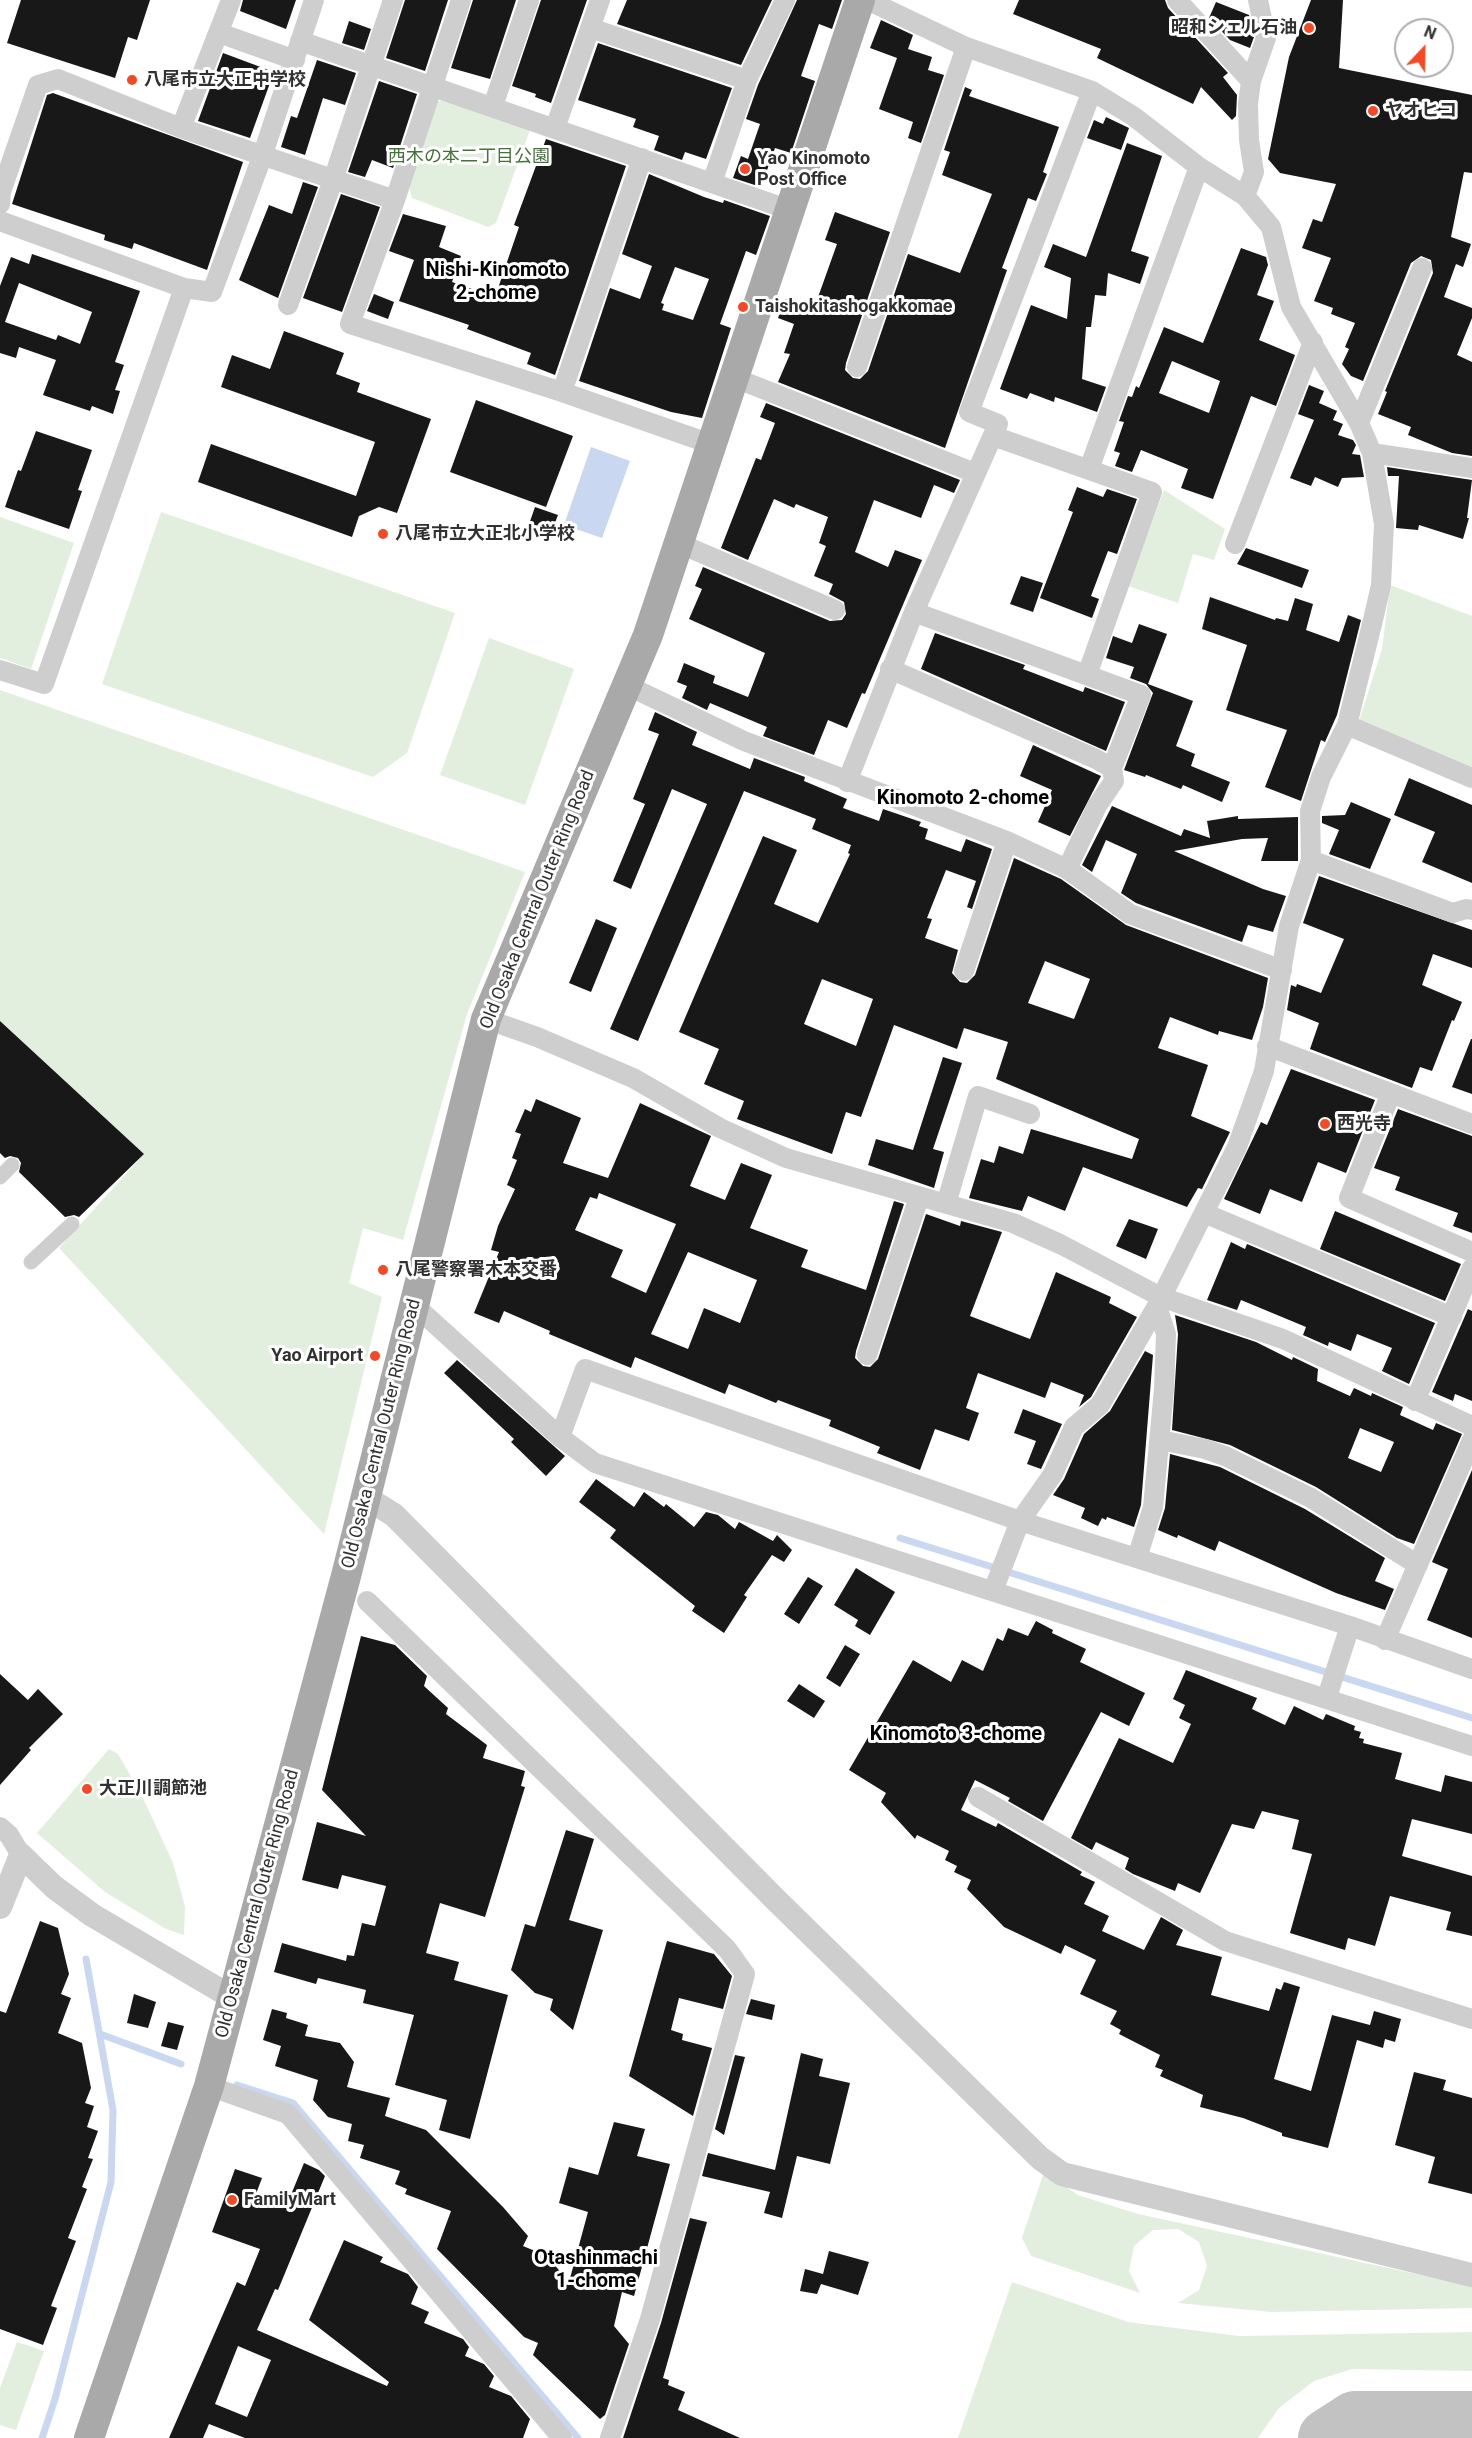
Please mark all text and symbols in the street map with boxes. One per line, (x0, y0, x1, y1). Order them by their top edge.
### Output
place label: 昭和シェル石油 (1171, 17, 1297, 39)
north arrow (1394, 18, 1454, 78)
marker: 昭和シェル石油 (1302, 21, 1316, 35)
text: N (1421, 22, 1439, 44)
place label: 八尾市立大正中学校 (144, 69, 306, 91)
marker: 八尾市立大正中学校 (125, 73, 139, 87)
place label: ヤオヒコ (1385, 100, 1457, 122)
marker: ヤオヒコ (1366, 104, 1380, 118)
park label: 西木の本二丁目公園 (388, 146, 550, 168)
place label: Yao Kinomoto Post Office (757, 148, 870, 190)
marker: Yao Kinomoto Post Office (738, 162, 752, 176)
district label: Nishi-Kinomoto 2-chome (426, 259, 566, 306)
place label: Taishokitashogakkomae (755, 296, 953, 318)
marker: Taishokitashogakkomae (736, 300, 750, 314)
place label: 八尾市立大正北小学校 (395, 523, 575, 545)
marker: 八尾市立大正北小学校 (376, 527, 390, 541)
street label: Old Osaka Central Outer Ring Road (476, 767, 600, 1033)
district label: Kinomoto 2-chome (877, 787, 1049, 811)
place label: 西光寺 (1337, 1113, 1391, 1135)
marker: 西光寺 (1318, 1117, 1332, 1131)
place label: 八尾警察署木本交番 (395, 1259, 557, 1281)
marker: 八尾警察署木本交番 (376, 1263, 390, 1277)
street label: Old Osaka Central Outer Ring Road (338, 1297, 426, 1571)
place label: Yao Airport (271, 1345, 363, 1367)
marker: Yao Airport (368, 1349, 382, 1363)
district label: Kinomoto 3-chome (870, 1723, 1042, 1747)
street label: Old Osaka Central Outer Ring Road (212, 1767, 304, 2041)
place label: 大正川調節池 (99, 1778, 207, 1800)
marker: 大正川調節池 (80, 1782, 94, 1796)
place label: FamilyMart (244, 2189, 336, 2211)
marker: FamilyMart (225, 2193, 239, 2207)
district label: Otashinmachi 1-chome (534, 2247, 658, 2294)

